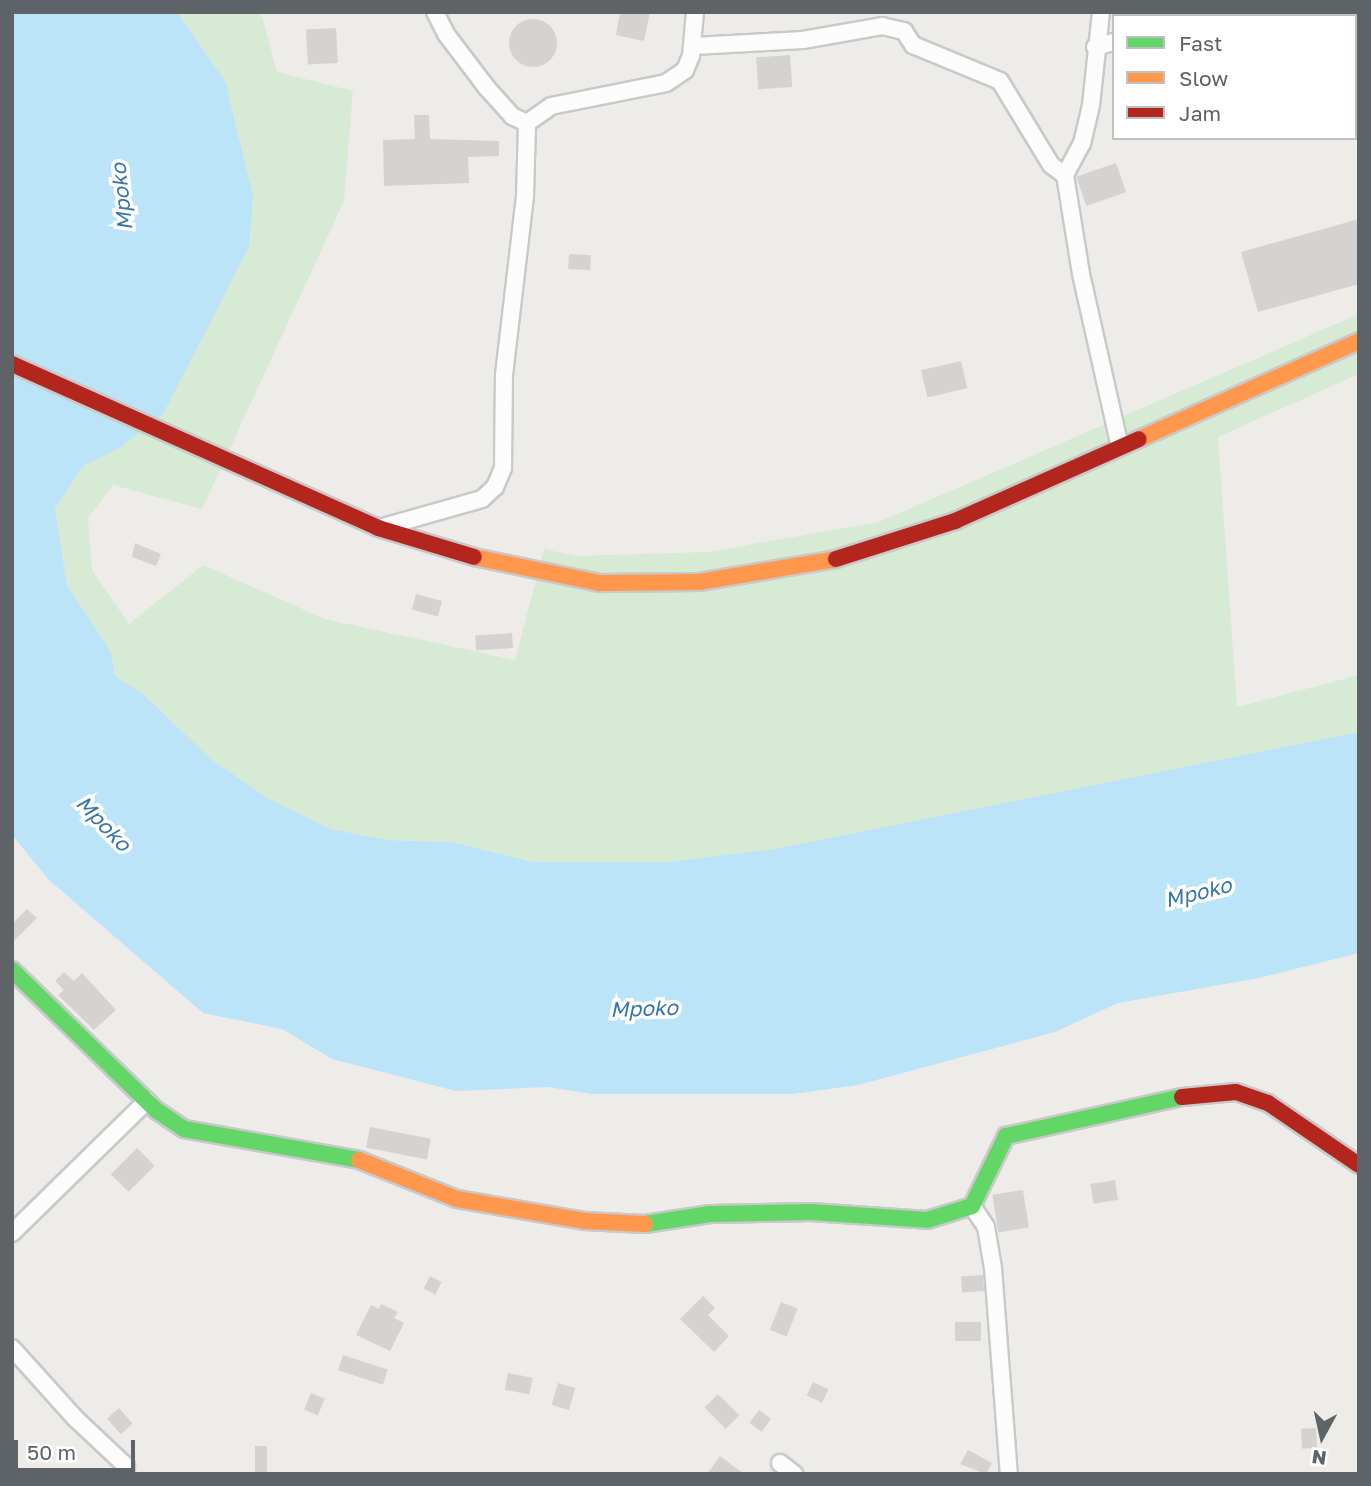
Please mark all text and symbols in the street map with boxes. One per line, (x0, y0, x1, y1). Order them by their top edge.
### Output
legend (1112, 14, 1357, 140)
text: Fast (1179, 30, 1222, 56)
text: Slow (1179, 65, 1228, 91)
text: Jam (1179, 100, 1221, 126)
water label: Mpoko (105, 162, 137, 232)
water label: Mpoko (71, 790, 137, 856)
water label: Mpoko (1162, 872, 1234, 912)
water label: Mpoko (610, 994, 678, 1022)
north arrow (1287, 1402, 1357, 1472)
scale bar (18, 1426, 138, 1470)
text: 50 m (27, 1439, 76, 1465)
text: N (1310, 1446, 1328, 1471)

